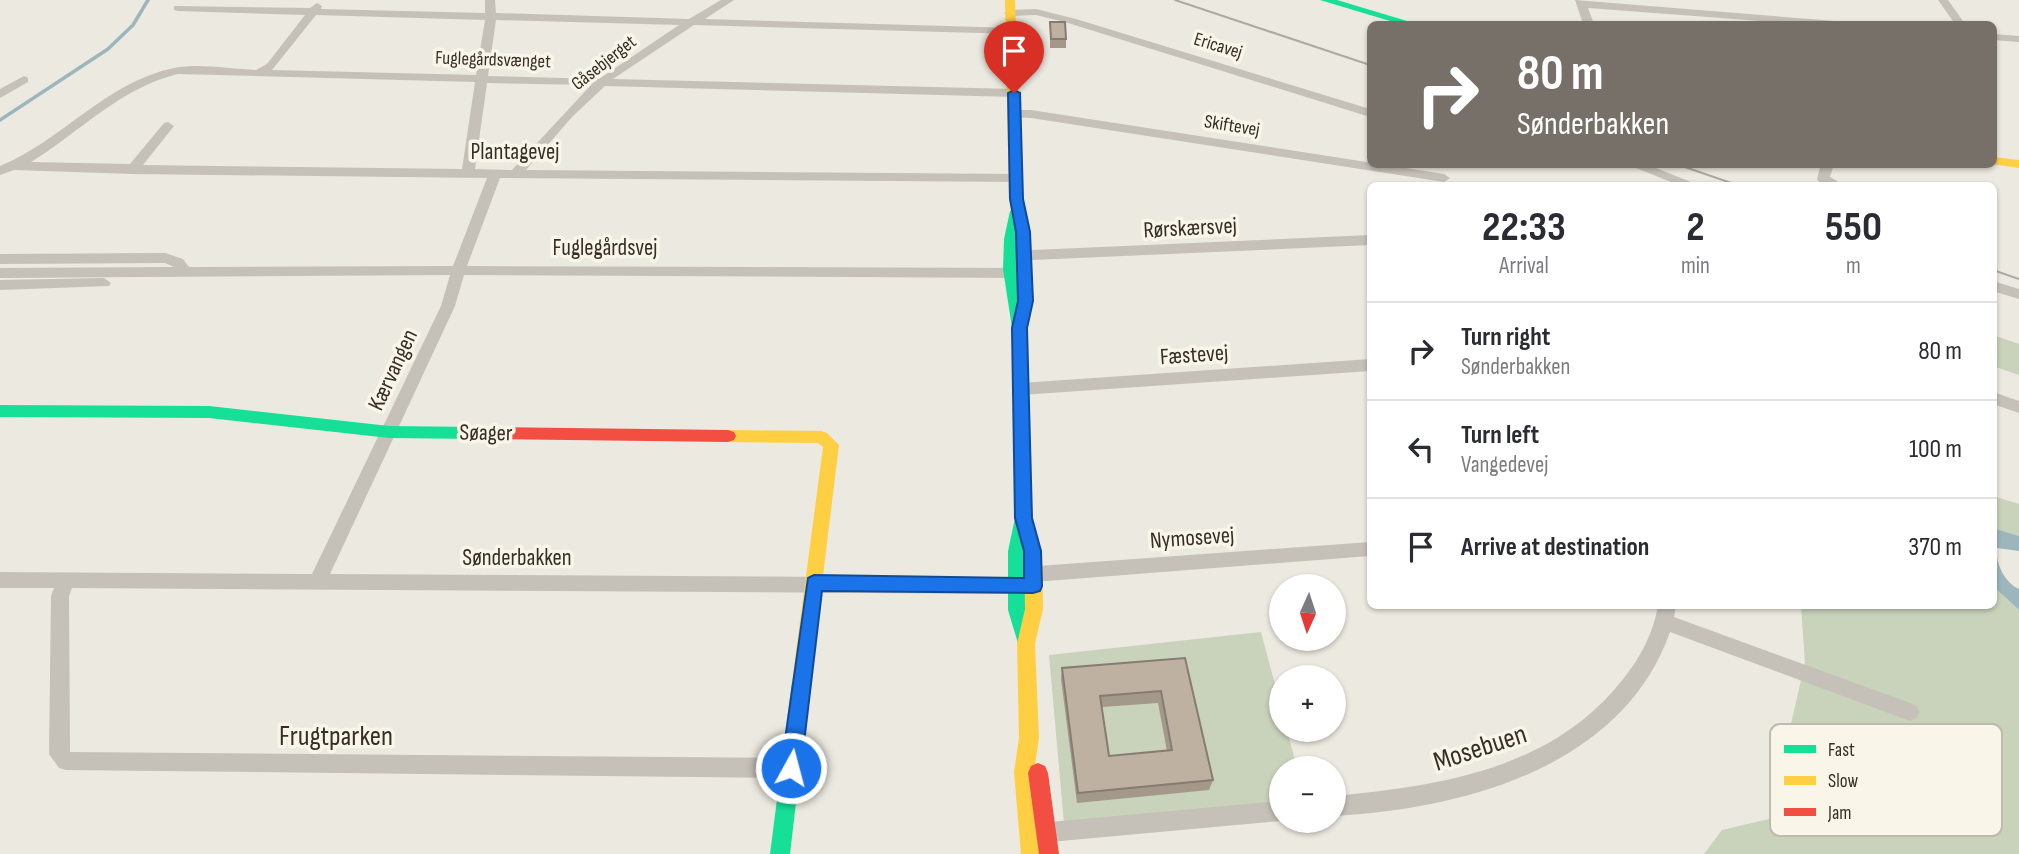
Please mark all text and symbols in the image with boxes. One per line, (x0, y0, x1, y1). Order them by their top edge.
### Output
pin (984, 21, 1044, 93)
street label: Ericavej (1191, 28, 1245, 64)
street label: Gåsebjerget (567, 30, 641, 95)
icon: arrive (995, 32, 1033, 70)
text: 80 m (1517, 45, 1604, 104)
street label: Fuglegårdsvænget (435, 46, 551, 74)
icon: right (1402, 49, 1493, 140)
text: Sønderbakken (1517, 105, 1669, 144)
street label: Skiftevej (1203, 110, 1261, 142)
street label: Plantagevej (471, 138, 559, 166)
text: 22:33 (1482, 202, 1566, 253)
text: 2 (1686, 202, 1705, 253)
text: 550 (1825, 202, 1882, 253)
street label: Rørskærsvej (1143, 212, 1237, 244)
street label: Fuglegårdsvej (553, 234, 657, 262)
text: Arrival (1499, 252, 1549, 280)
text: min (1681, 252, 1710, 280)
text: m (1846, 252, 1861, 280)
text: Turn right (1461, 322, 1550, 353)
street label: Kærvangen (362, 325, 424, 415)
icon: right (1402, 332, 1440, 370)
text: 80 m (1918, 336, 1962, 367)
street label: Fæstevej (1159, 339, 1229, 371)
text: Sønderbakken (1461, 353, 1570, 381)
street label: Søager (459, 419, 513, 447)
text: Turn left (1461, 420, 1539, 451)
icon: left (1402, 430, 1440, 468)
text: 100 m (1909, 434, 1962, 465)
text: Vangedevej (1461, 451, 1548, 479)
street label: Nymosevej (1149, 521, 1235, 555)
icon: arrive (1402, 528, 1440, 566)
text: Arrive at destination (1461, 532, 1649, 563)
text: 370 m (1908, 532, 1962, 563)
street label: Sønderbakken (462, 544, 572, 572)
north arrow (1269, 574, 1346, 651)
map controls (1269, 574, 1346, 833)
button: + (1269, 665, 1346, 742)
street label: Mosebuen (1429, 717, 1531, 779)
street label: Frugtparken (279, 720, 393, 753)
legend (1770, 724, 2002, 836)
position arrow (754, 731, 828, 805)
text: Fast (1828, 739, 1855, 762)
button: − (1269, 756, 1346, 833)
text: Slow (1828, 770, 1858, 793)
text: Jam (1827, 802, 1851, 825)

